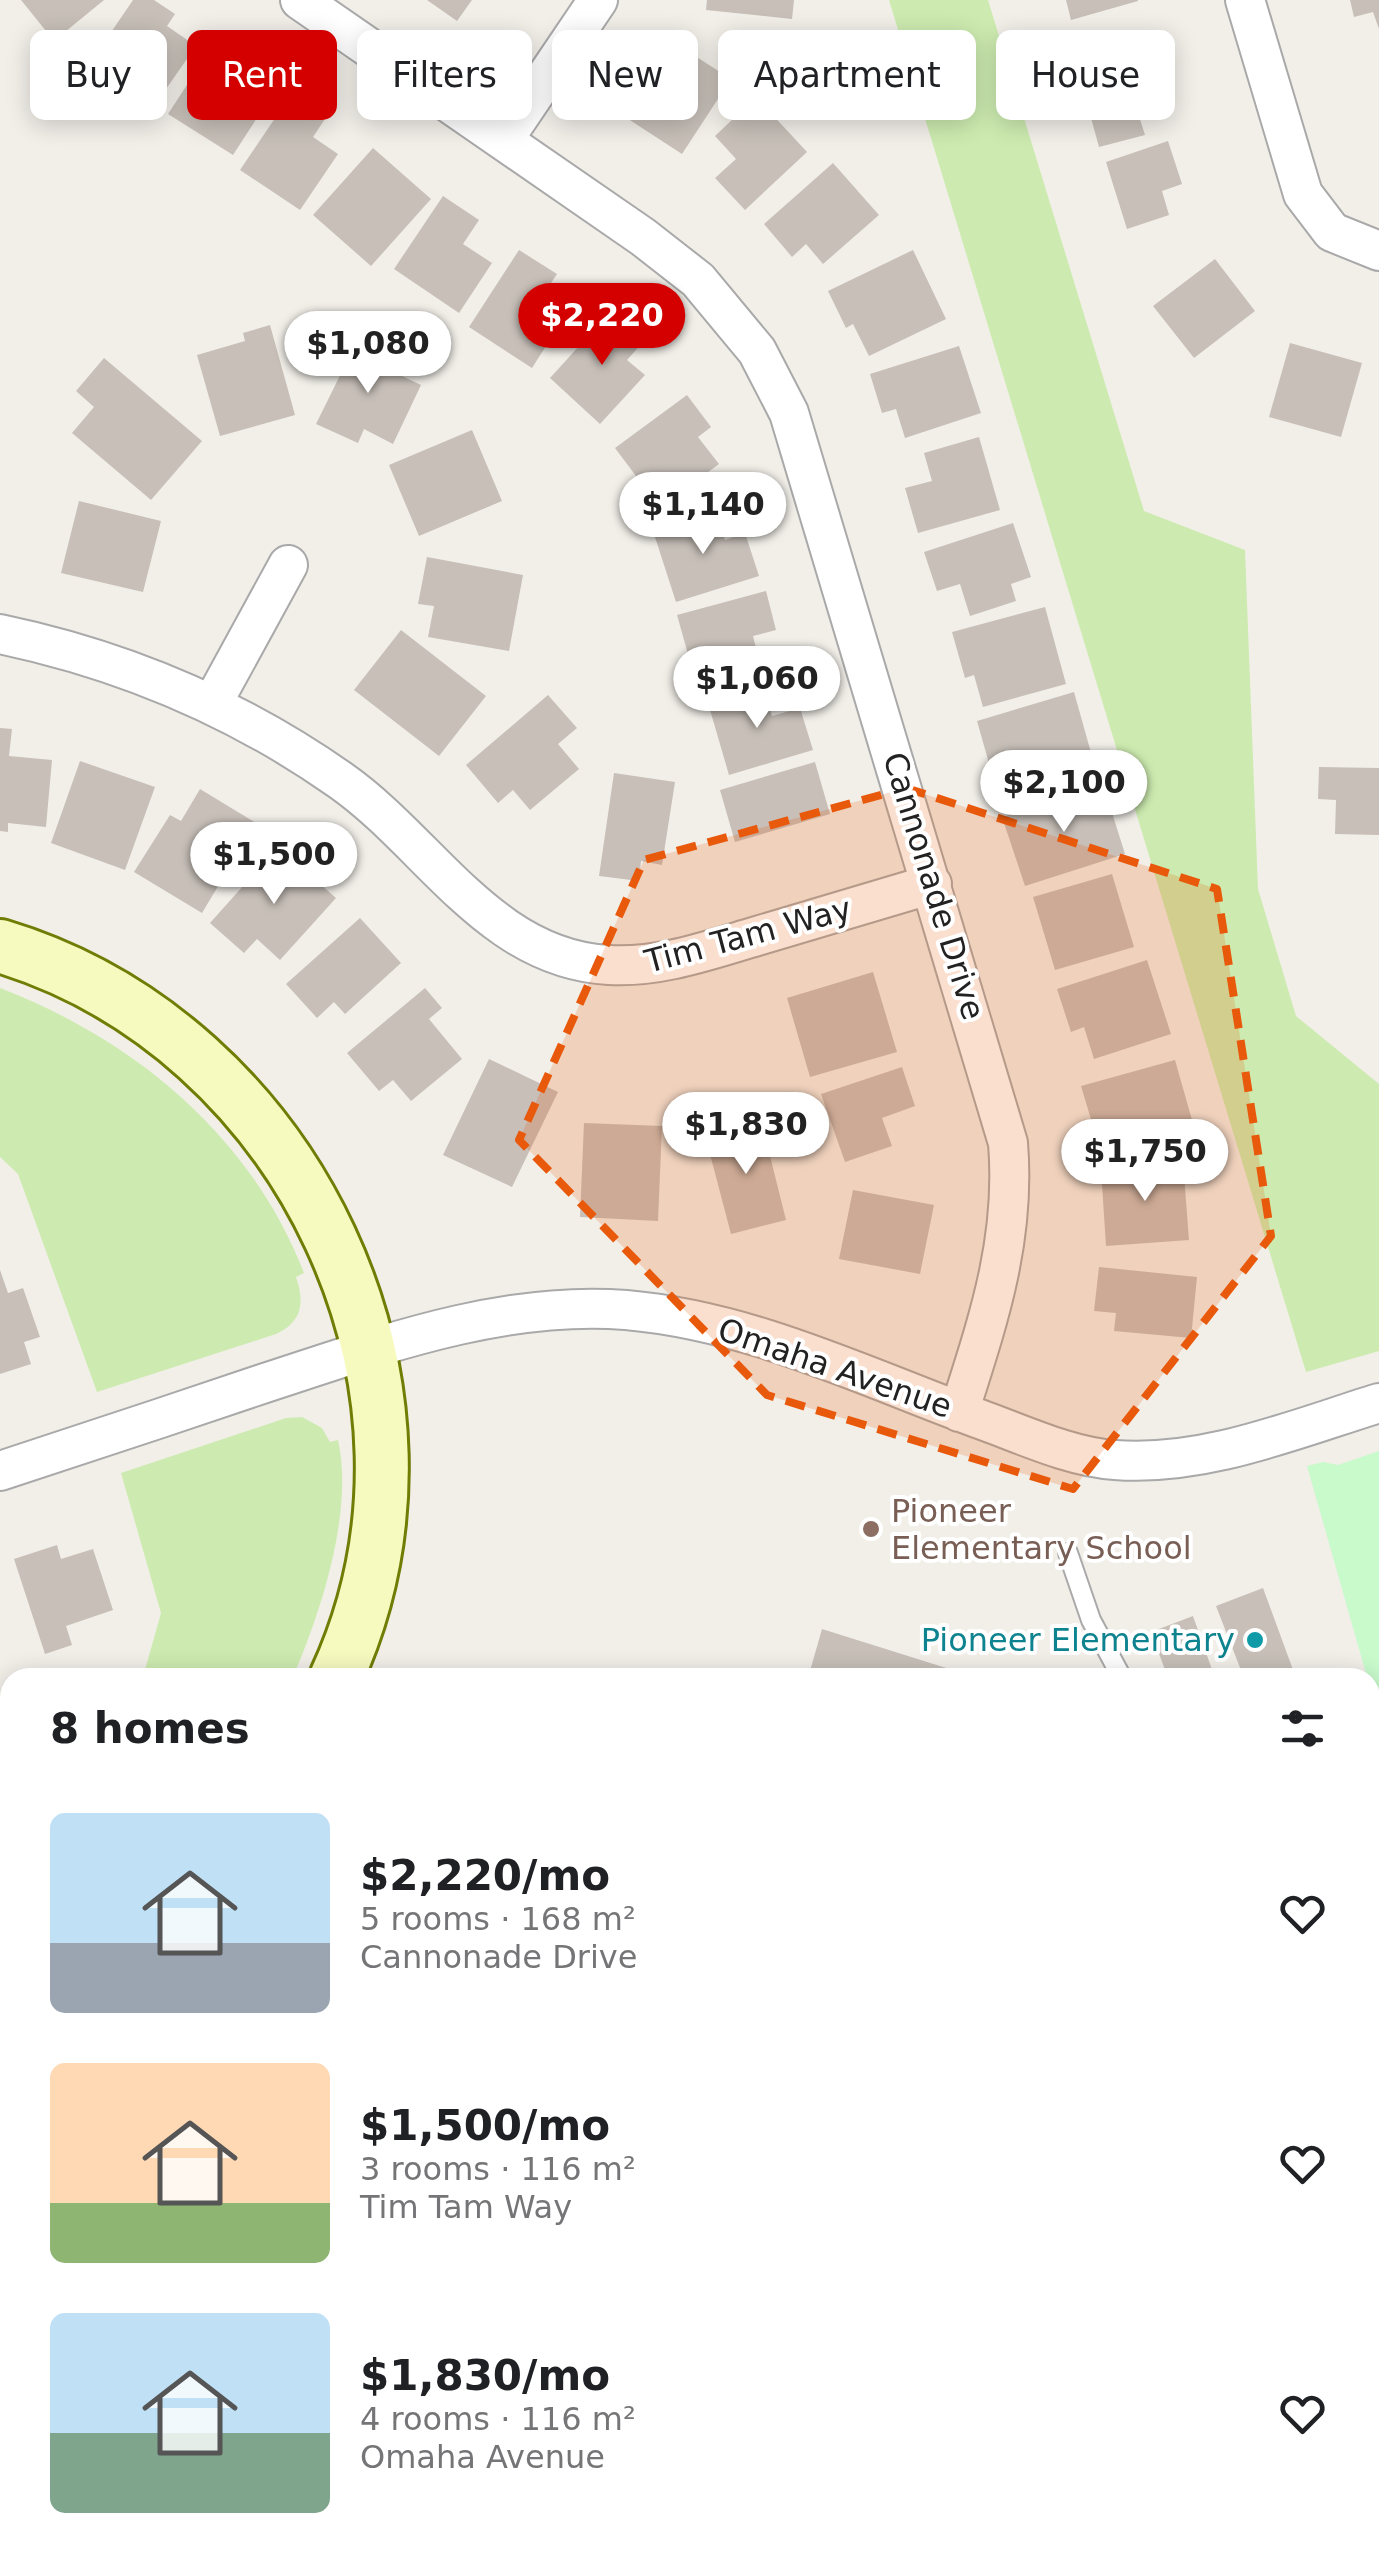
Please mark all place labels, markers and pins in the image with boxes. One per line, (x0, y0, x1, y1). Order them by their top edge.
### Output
pin: $2,220 (521, 283, 683, 368)
pin: $1,080 (287, 311, 449, 396)
pin: $1,140 (622, 472, 784, 557)
pin: $1,060 (676, 646, 838, 731)
pin: $2,100 (983, 750, 1145, 835)
pin: $1,500 (193, 822, 355, 907)
pin: $1,830 (665, 1092, 827, 1177)
pin: $1,750 (1064, 1119, 1226, 1204)
place label: Pioneer Elementary School (891, 1492, 1192, 1567)
marker: Pioneer Elementary School (860, 1518, 882, 1540)
place label: Pioneer Elementary (921, 1621, 1235, 1659)
marker: Pioneer Elementary (1244, 1629, 1266, 1651)

